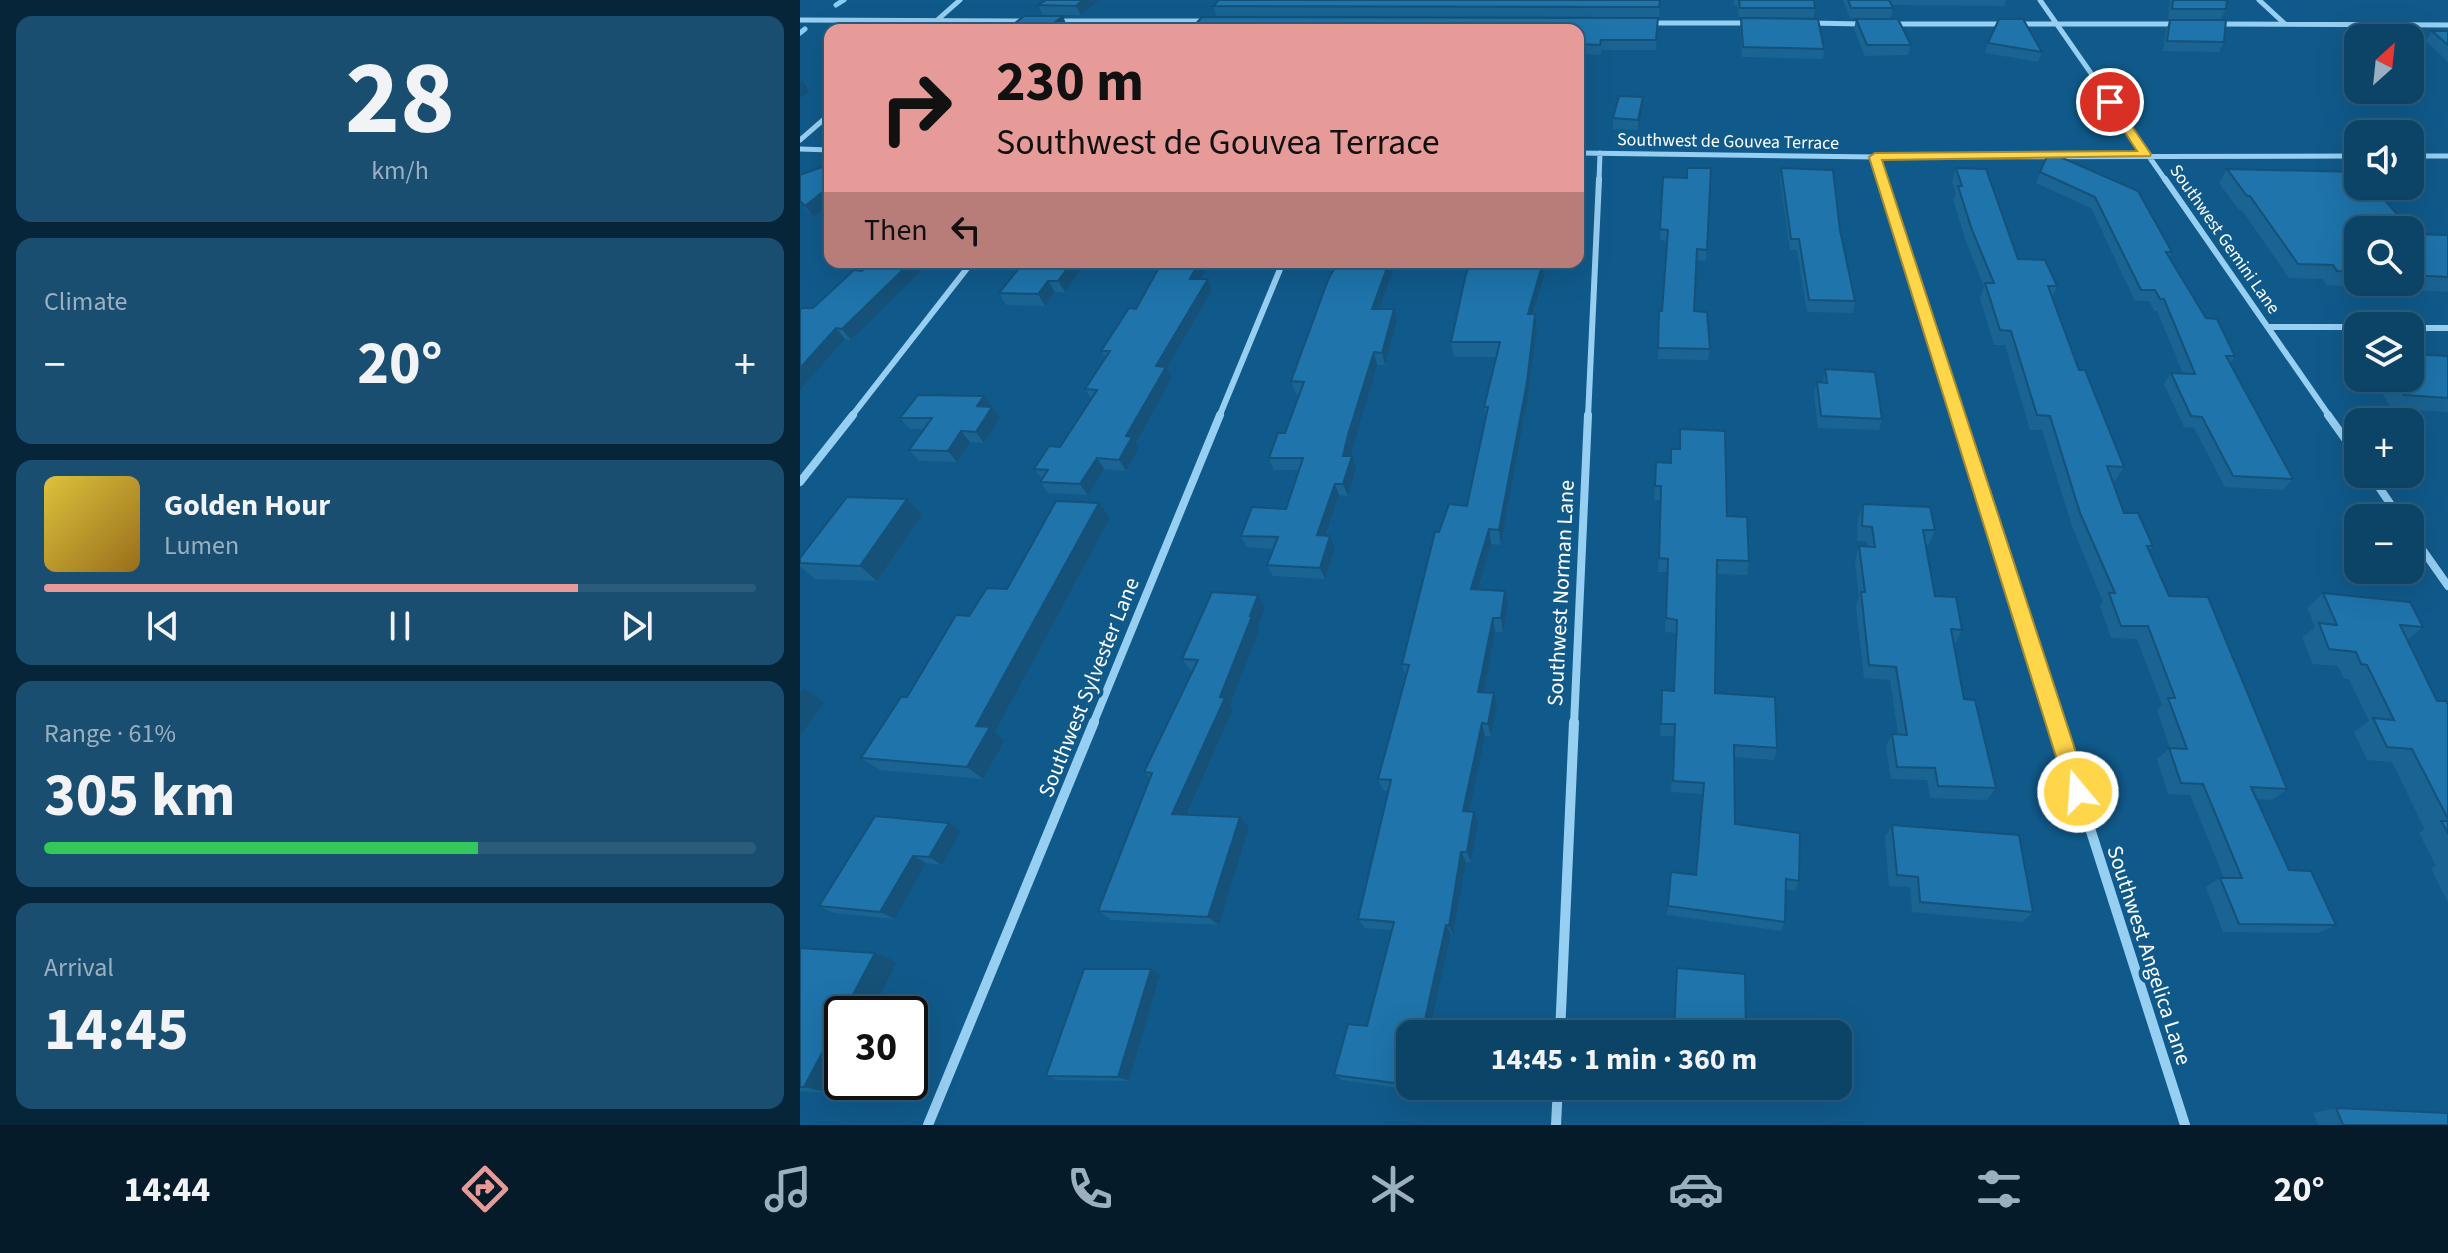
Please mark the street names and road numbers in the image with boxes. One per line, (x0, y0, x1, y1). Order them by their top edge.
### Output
street label: Southwest de Gouvea Terrace (1617, 127, 1839, 156)
street label: Southwest Gemini Lane (2163, 159, 2286, 319)
street label: Southwest Norman Lane (1539, 479, 1583, 707)
street label: Southwest Sylvester Lane (1030, 573, 1148, 802)
street label: Southwest Angelica Lane (2098, 841, 2200, 1069)

